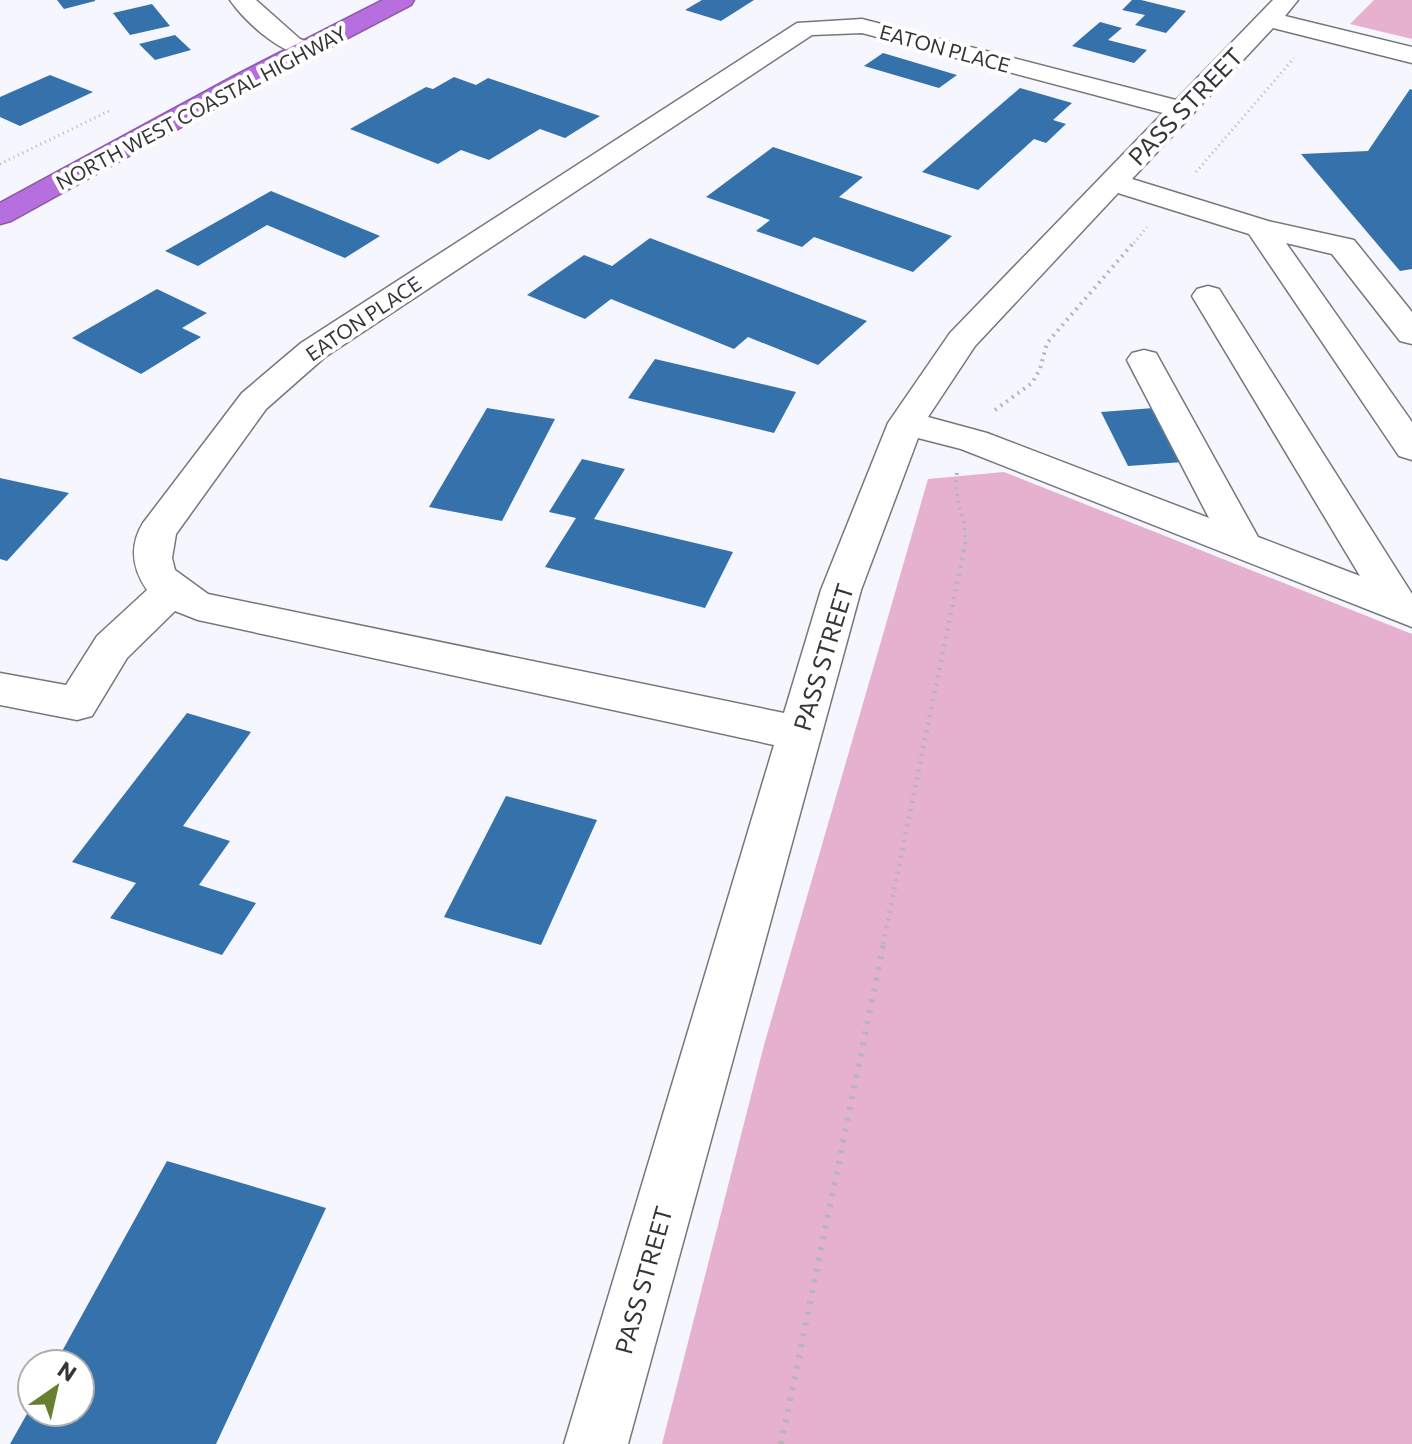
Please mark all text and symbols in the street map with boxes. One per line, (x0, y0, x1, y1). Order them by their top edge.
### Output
street label: EATON PLACE (877, 19, 1013, 77)
street label: NORTH WEST COASTAL HIGHWAY (52, 20, 350, 194)
street label: PASS STREET (1122, 41, 1248, 171)
street label: EATON PLACE (301, 271, 425, 365)
street label: PASS STREET (787, 580, 859, 734)
street label: PASS STREET (608, 1203, 678, 1357)
north arrow (16, 1348, 96, 1428)
text: N (53, 1355, 82, 1387)

